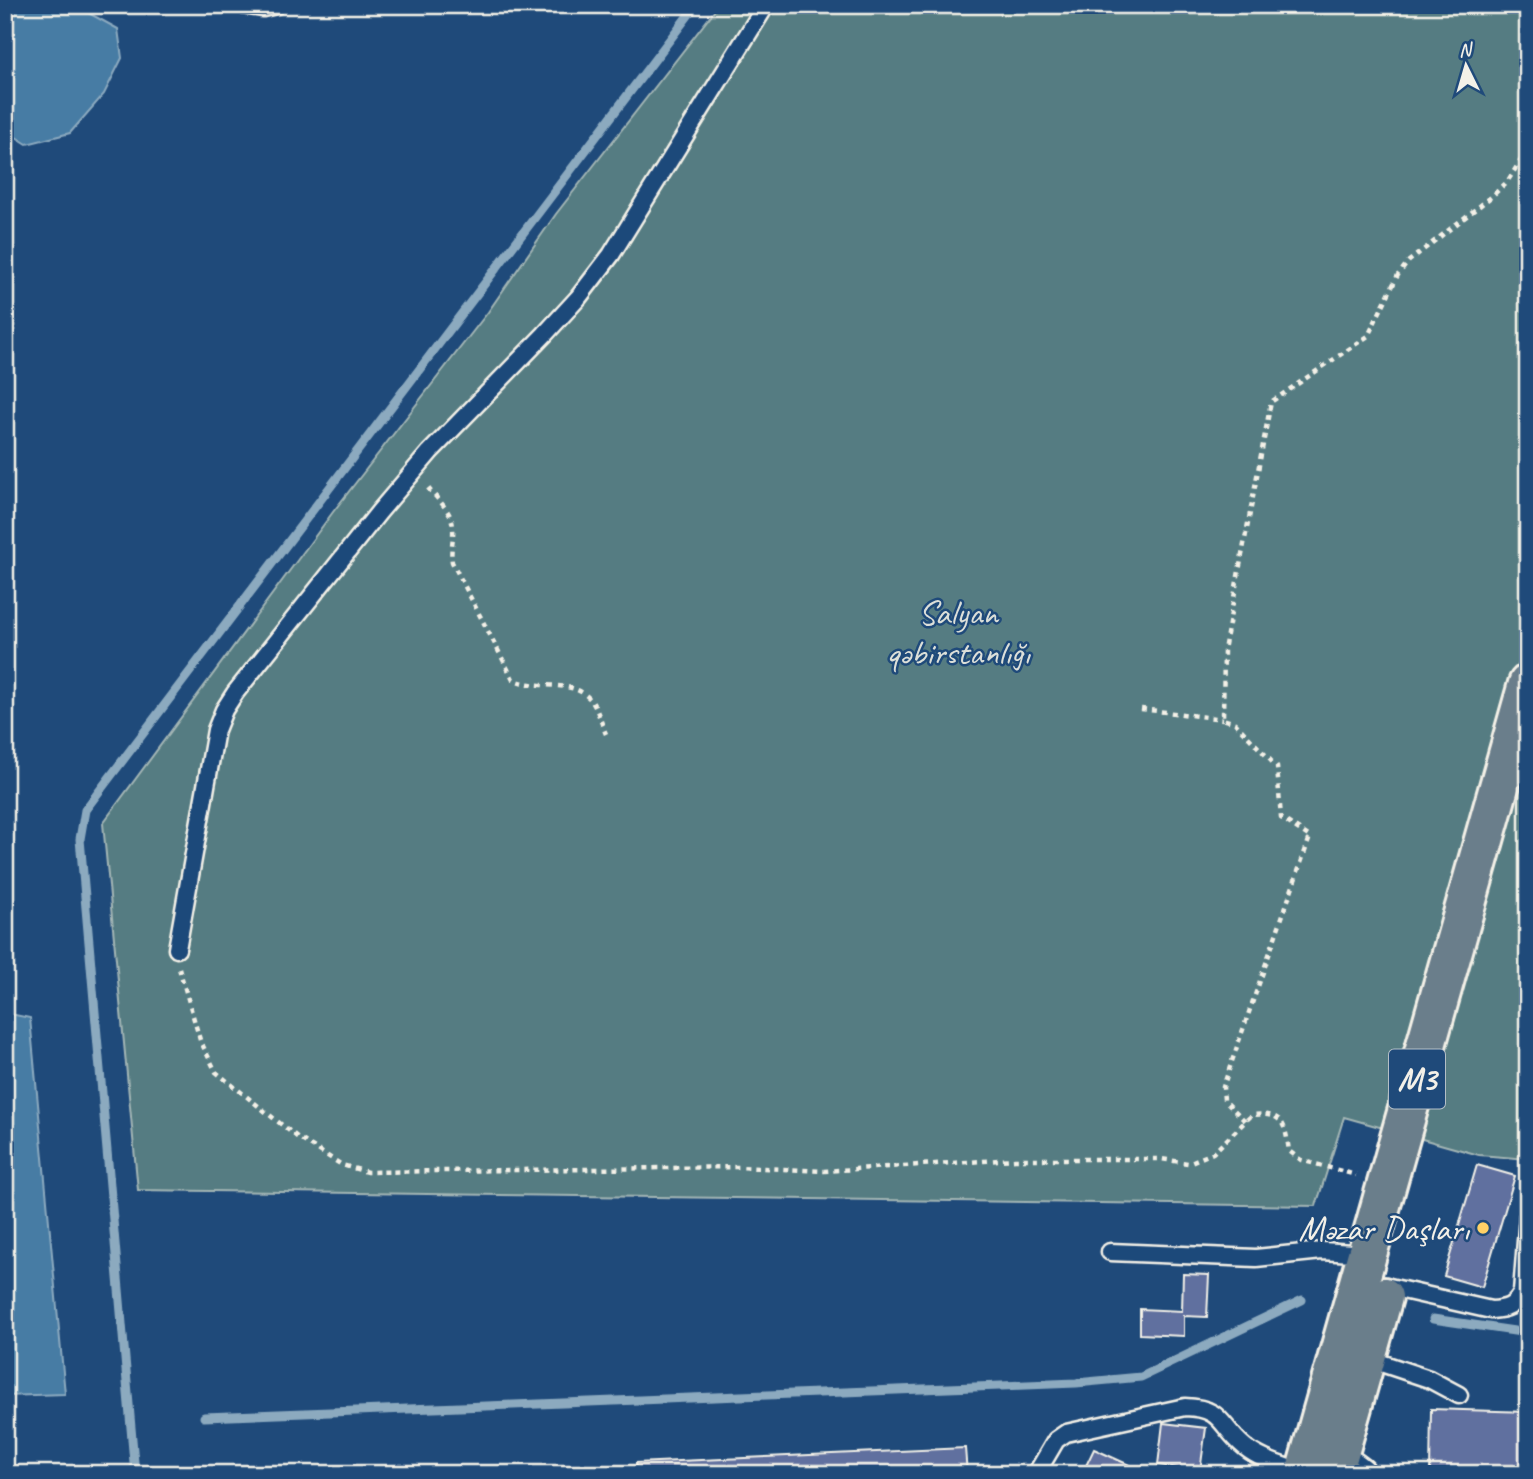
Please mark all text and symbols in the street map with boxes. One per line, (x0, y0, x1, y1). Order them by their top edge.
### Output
north arrow (1432, 32, 1502, 102)
text: N (1458, 37, 1475, 63)
park label: Salyan qəbirstanlığı (886, 590, 1031, 675)
road number: M3 (1389, 1050, 1445, 1108)
place label: Məzar Daşları (1298, 1206, 1470, 1251)
marker: Məzar Daşları (1475, 1220, 1491, 1236)

